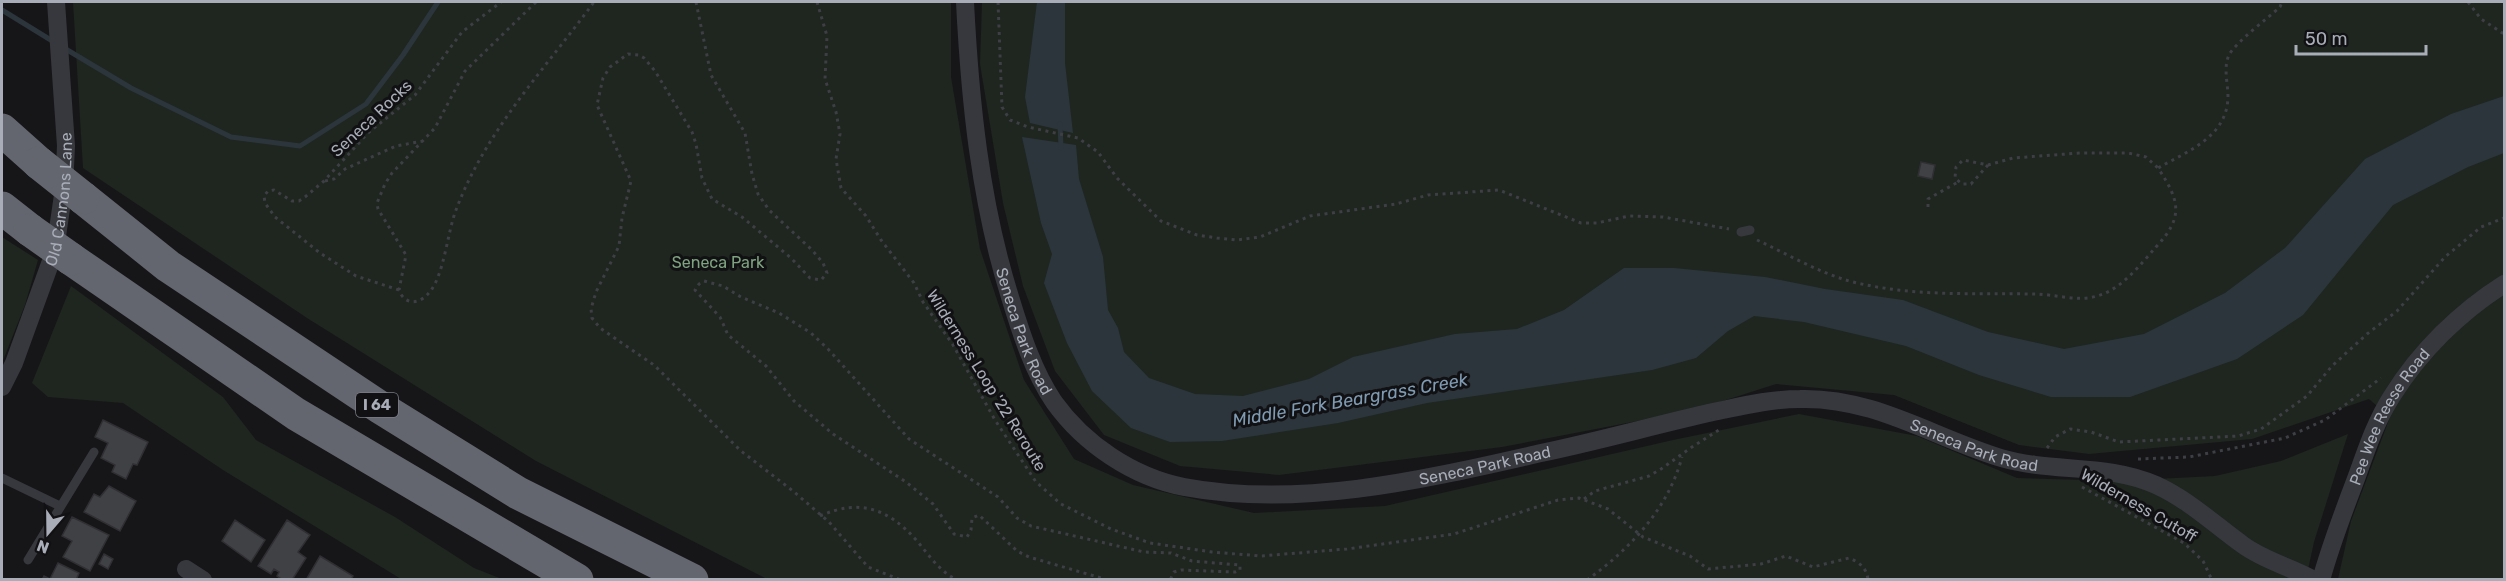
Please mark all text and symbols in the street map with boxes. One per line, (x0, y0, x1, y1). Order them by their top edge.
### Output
scale bar (2296, 18, 2426, 56)
text: 50 m (2305, 28, 2348, 50)
street label: Seneca Rocks (327, 76, 416, 161)
street label: Old Cannons Lane (41, 132, 76, 269)
park label: Seneca Park (672, 253, 765, 272)
street label: Seneca Park Road (992, 265, 1056, 398)
street label: Wilderness Loop '22 Reroute (923, 286, 1050, 474)
street label: Pee Wee Reese Road (2345, 344, 2434, 488)
water label: Middle Fork Beargrass Creek (1231, 368, 1470, 432)
road number: I 64 (356, 393, 398, 417)
street label: Seneca Park Road (1907, 415, 2039, 475)
street label: Seneca Park Road (1417, 442, 1552, 489)
street label: Wilderness Cutoff (2077, 465, 2200, 546)
north arrow (18, 503, 78, 563)
text: N (34, 536, 52, 558)

